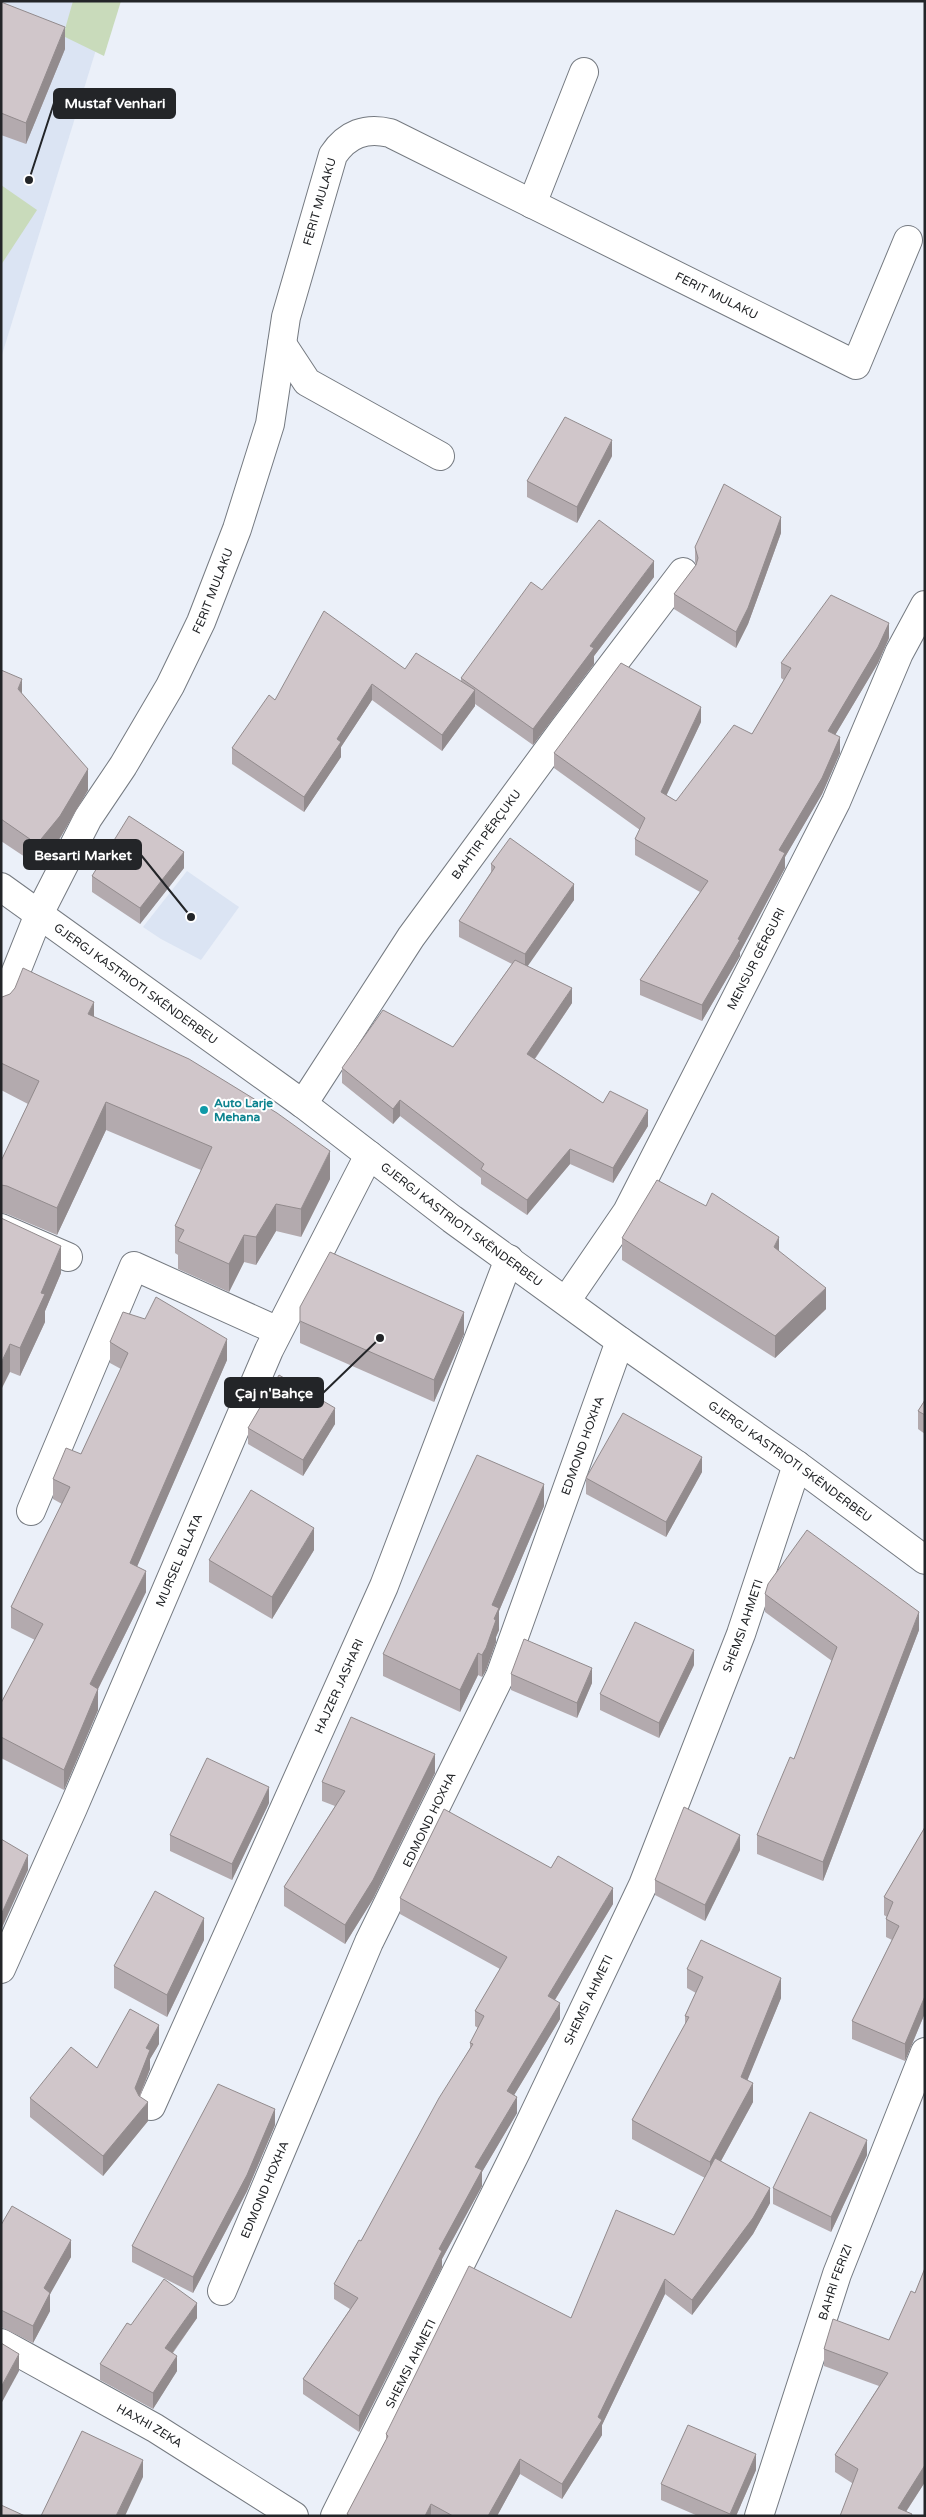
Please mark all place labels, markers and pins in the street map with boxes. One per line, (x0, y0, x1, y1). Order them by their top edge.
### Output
callout: Mustaf Venhari (54, 89, 175, 118)
callout: Besarti Market (24, 840, 141, 869)
place label: Auto Larje Mehana (214, 1096, 273, 1124)
marker: Auto Larje Mehana (198, 1104, 210, 1116)
callout: Çaj n'Bahçe (225, 1378, 323, 1407)

